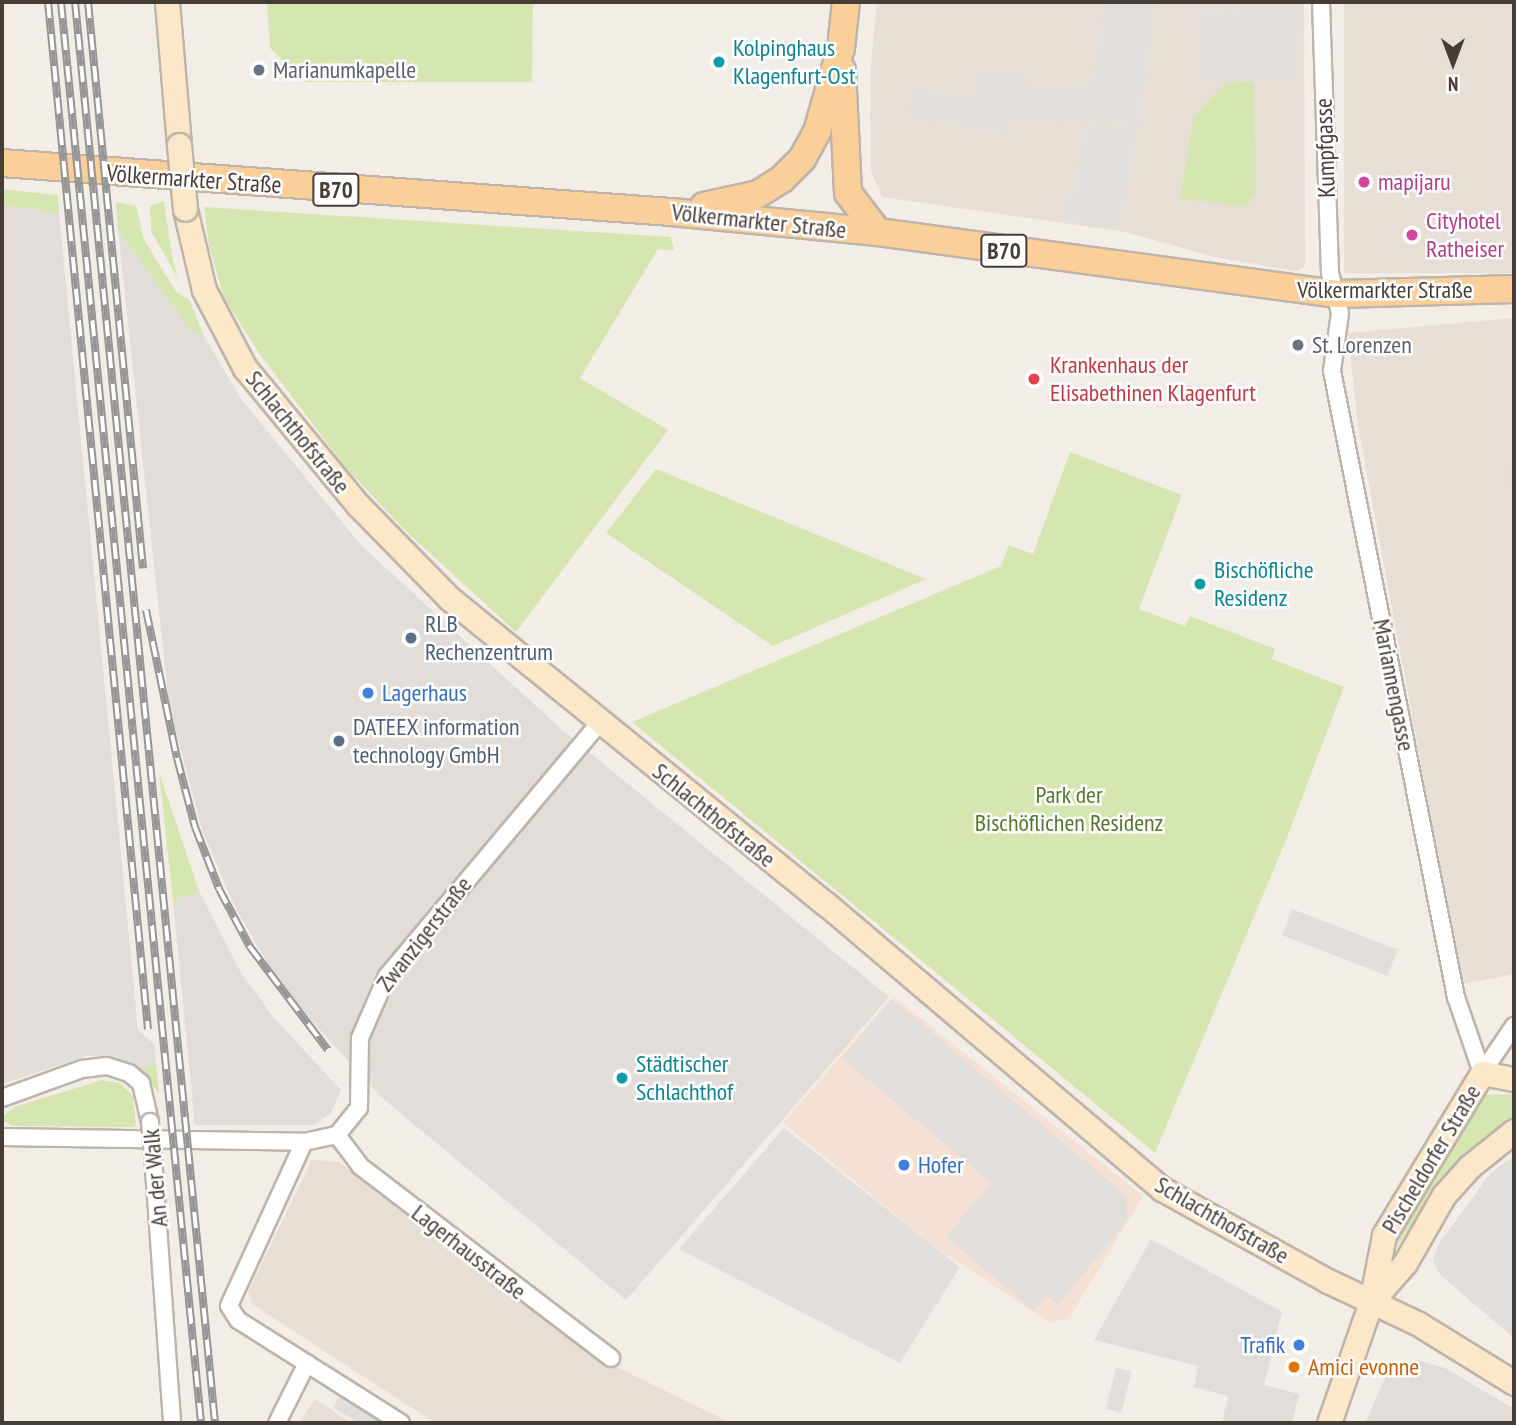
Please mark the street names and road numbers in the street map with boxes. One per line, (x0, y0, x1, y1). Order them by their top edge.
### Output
street label: Kumpfgasse (1309, 98, 1341, 198)
street label: Völkermarkter Straße (105, 159, 283, 199)
road number: B70 (312, 170, 360, 210)
street label: Völkermarkter Straße (670, 198, 848, 244)
road number: B70 (979, 232, 1028, 270)
street label: Völkermarkter Straße (1297, 276, 1473, 304)
street label: Schlachthofstraße (240, 365, 356, 499)
street label: Mariannengasse (1367, 617, 1421, 753)
street label: Schlachthofstraße (647, 757, 781, 873)
street label: Zwanzigerstraße (370, 871, 478, 997)
street label: Pischeldorfer Straße (1375, 1079, 1487, 1239)
street label: An der Walk (136, 1128, 174, 1228)
street label: Schlachthofstraße (1150, 1170, 1294, 1270)
street label: Lagerhausstraße (406, 1198, 532, 1306)

